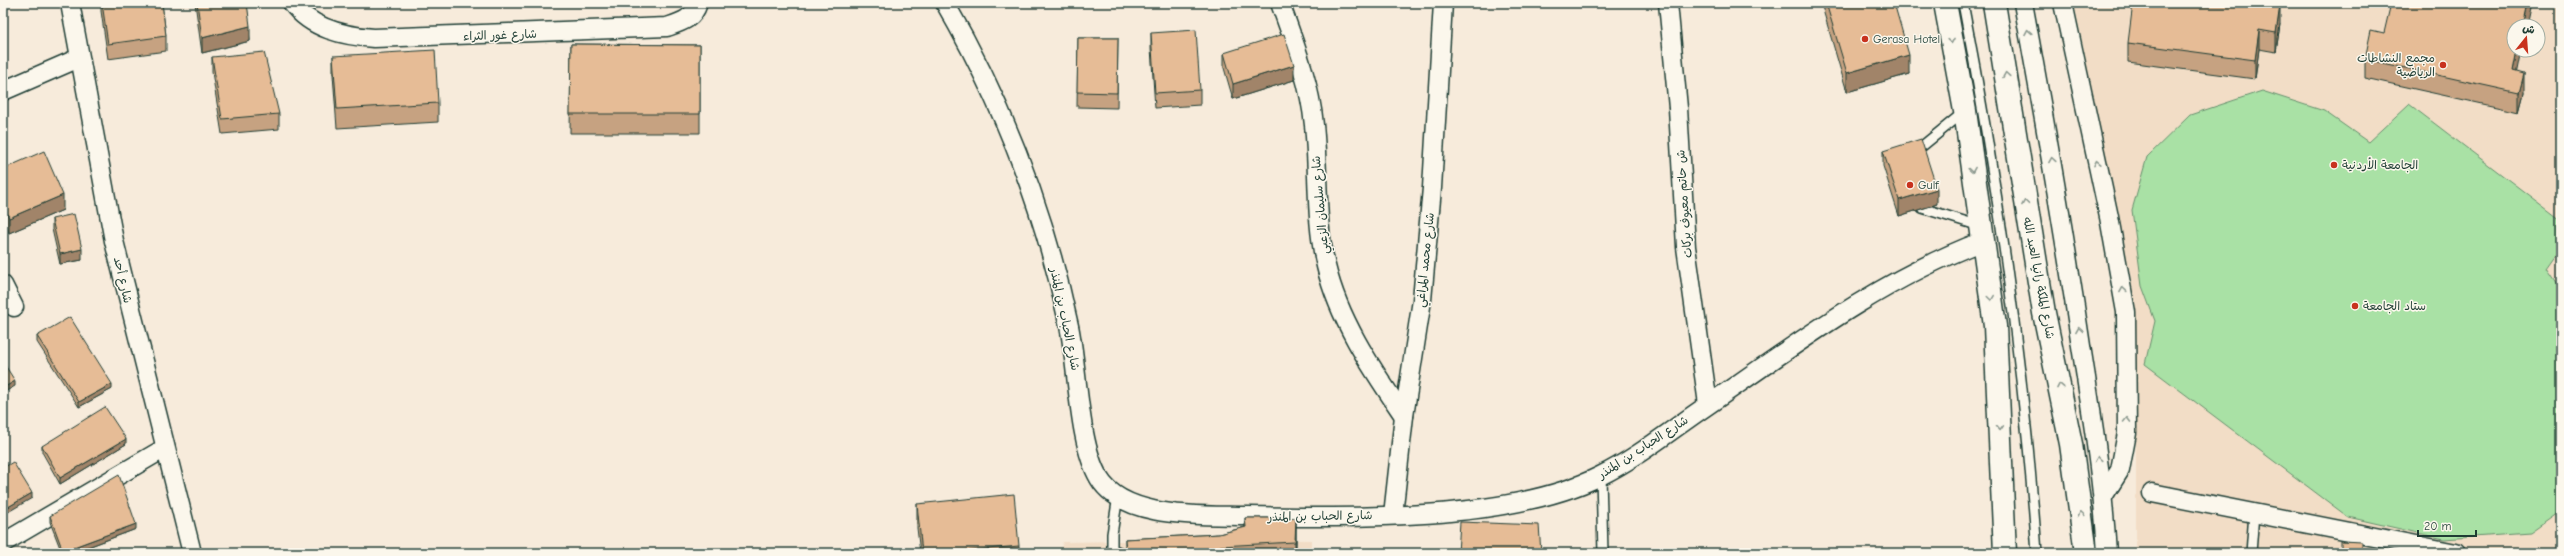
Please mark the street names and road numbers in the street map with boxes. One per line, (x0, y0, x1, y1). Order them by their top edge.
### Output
street label: شارع غور الثراء (463, 27, 537, 45)
street label: ش حاتم معيوف بركات (1673, 149, 1697, 259)
street label: شارع سليمان الزعبي (1309, 155, 1335, 255)
street label: شارع محمد المراغي (1413, 212, 1441, 309)
street label: شارع الملكة رانيا العبد الله (2018, 216, 2058, 340)
street label: شارع أحد (109, 255, 135, 305)
street label: شارع الحباب بن المنذر (1045, 265, 1083, 372)
street label: شارع الحباب بن المنذر (1594, 413, 1692, 484)
street label: شارع الحباب بن المنذر (1267, 508, 1373, 526)

